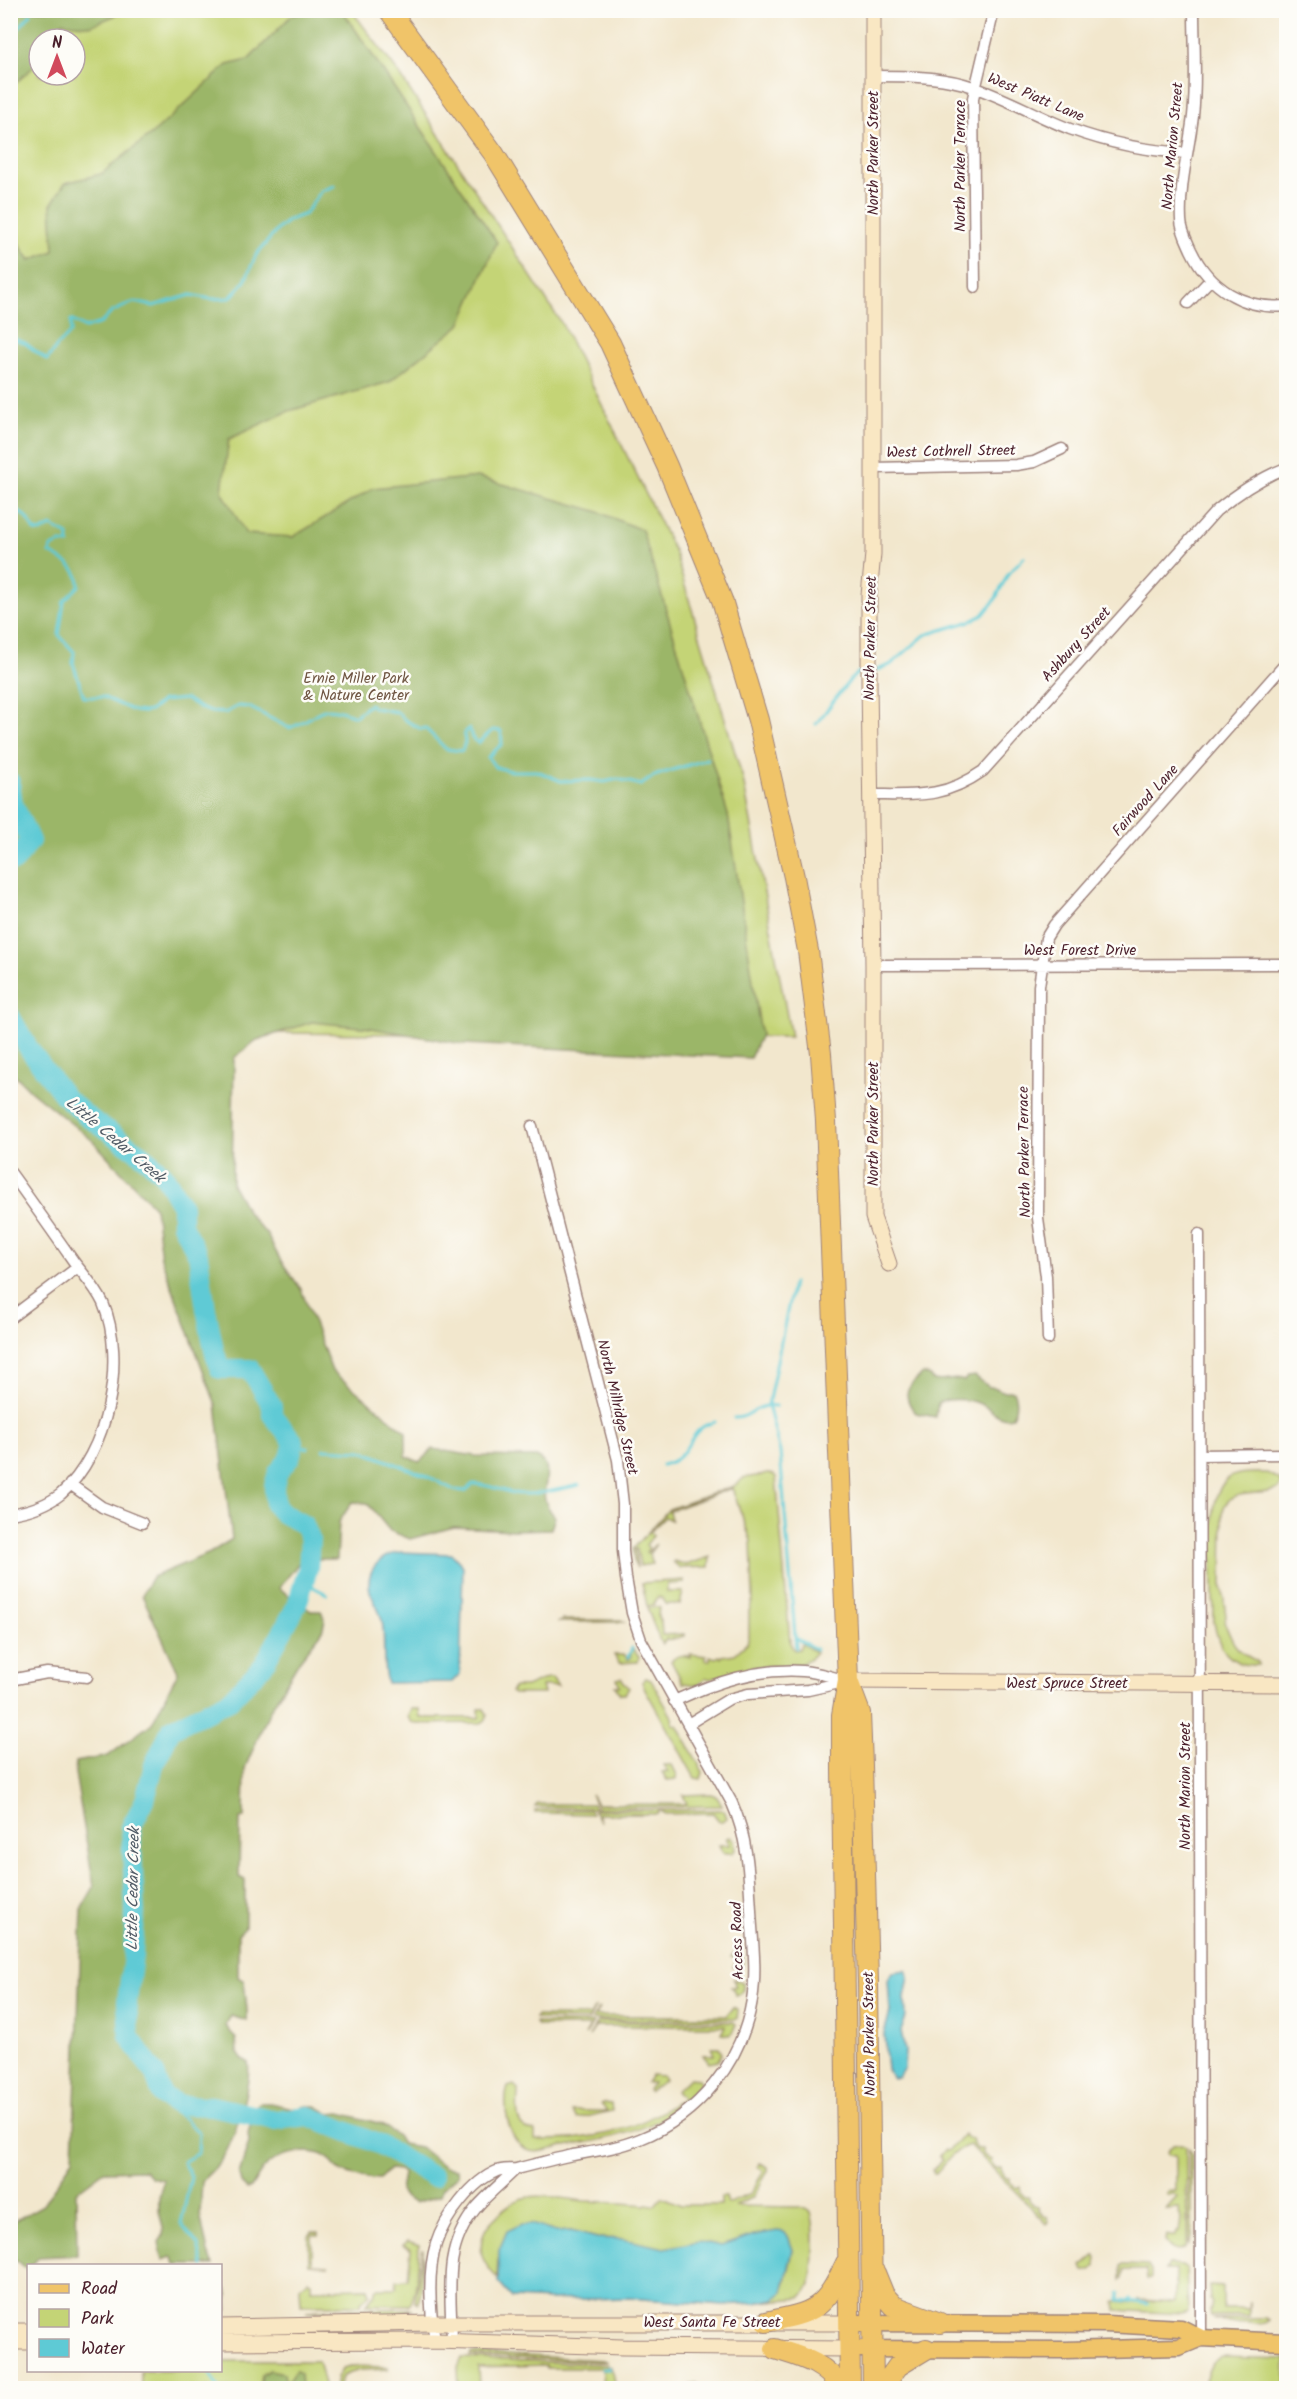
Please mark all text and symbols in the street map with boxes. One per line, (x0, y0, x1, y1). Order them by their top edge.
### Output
north arrow (27, 27, 87, 87)
text: N (52, 31, 62, 56)
street label: West Piatt Lane (983, 67, 1088, 129)
street label: North Marion Street (1155, 81, 1191, 211)
street label: North Parker Street (862, 90, 886, 215)
street label: North Parker Terrace (949, 100, 973, 232)
street label: West Cothrell Street (886, 439, 1016, 465)
street label: North Parker Street (858, 575, 884, 701)
street label: Ashbury Street (1036, 601, 1117, 688)
park label: Ernie Miller Park & Nature Center (303, 667, 410, 708)
street label: Fairwood Lane (1107, 759, 1185, 842)
street label: West Forest Drive (1024, 939, 1137, 963)
street label: North Parker Street (862, 1061, 886, 1186)
street label: North Parker Terrace (1012, 1086, 1038, 1218)
water label: Little Cedar Creek (60, 1091, 172, 1191)
street label: North Millridge Street (590, 1337, 644, 1478)
street label: West Spruce Street (1006, 1672, 1128, 1696)
street label: North Marion Street (1174, 1722, 1198, 1850)
water label: Little Cedar Creek (120, 1825, 147, 1951)
street label: Access Road (725, 1901, 751, 1980)
street label: North Parker Street (857, 1971, 883, 2097)
legend (27, 2264, 222, 2372)
text: Road (81, 2275, 118, 2304)
text: Park (81, 2305, 114, 2334)
street label: West Santa Fe Street (643, 2311, 781, 2335)
text: Water (81, 2335, 126, 2364)

